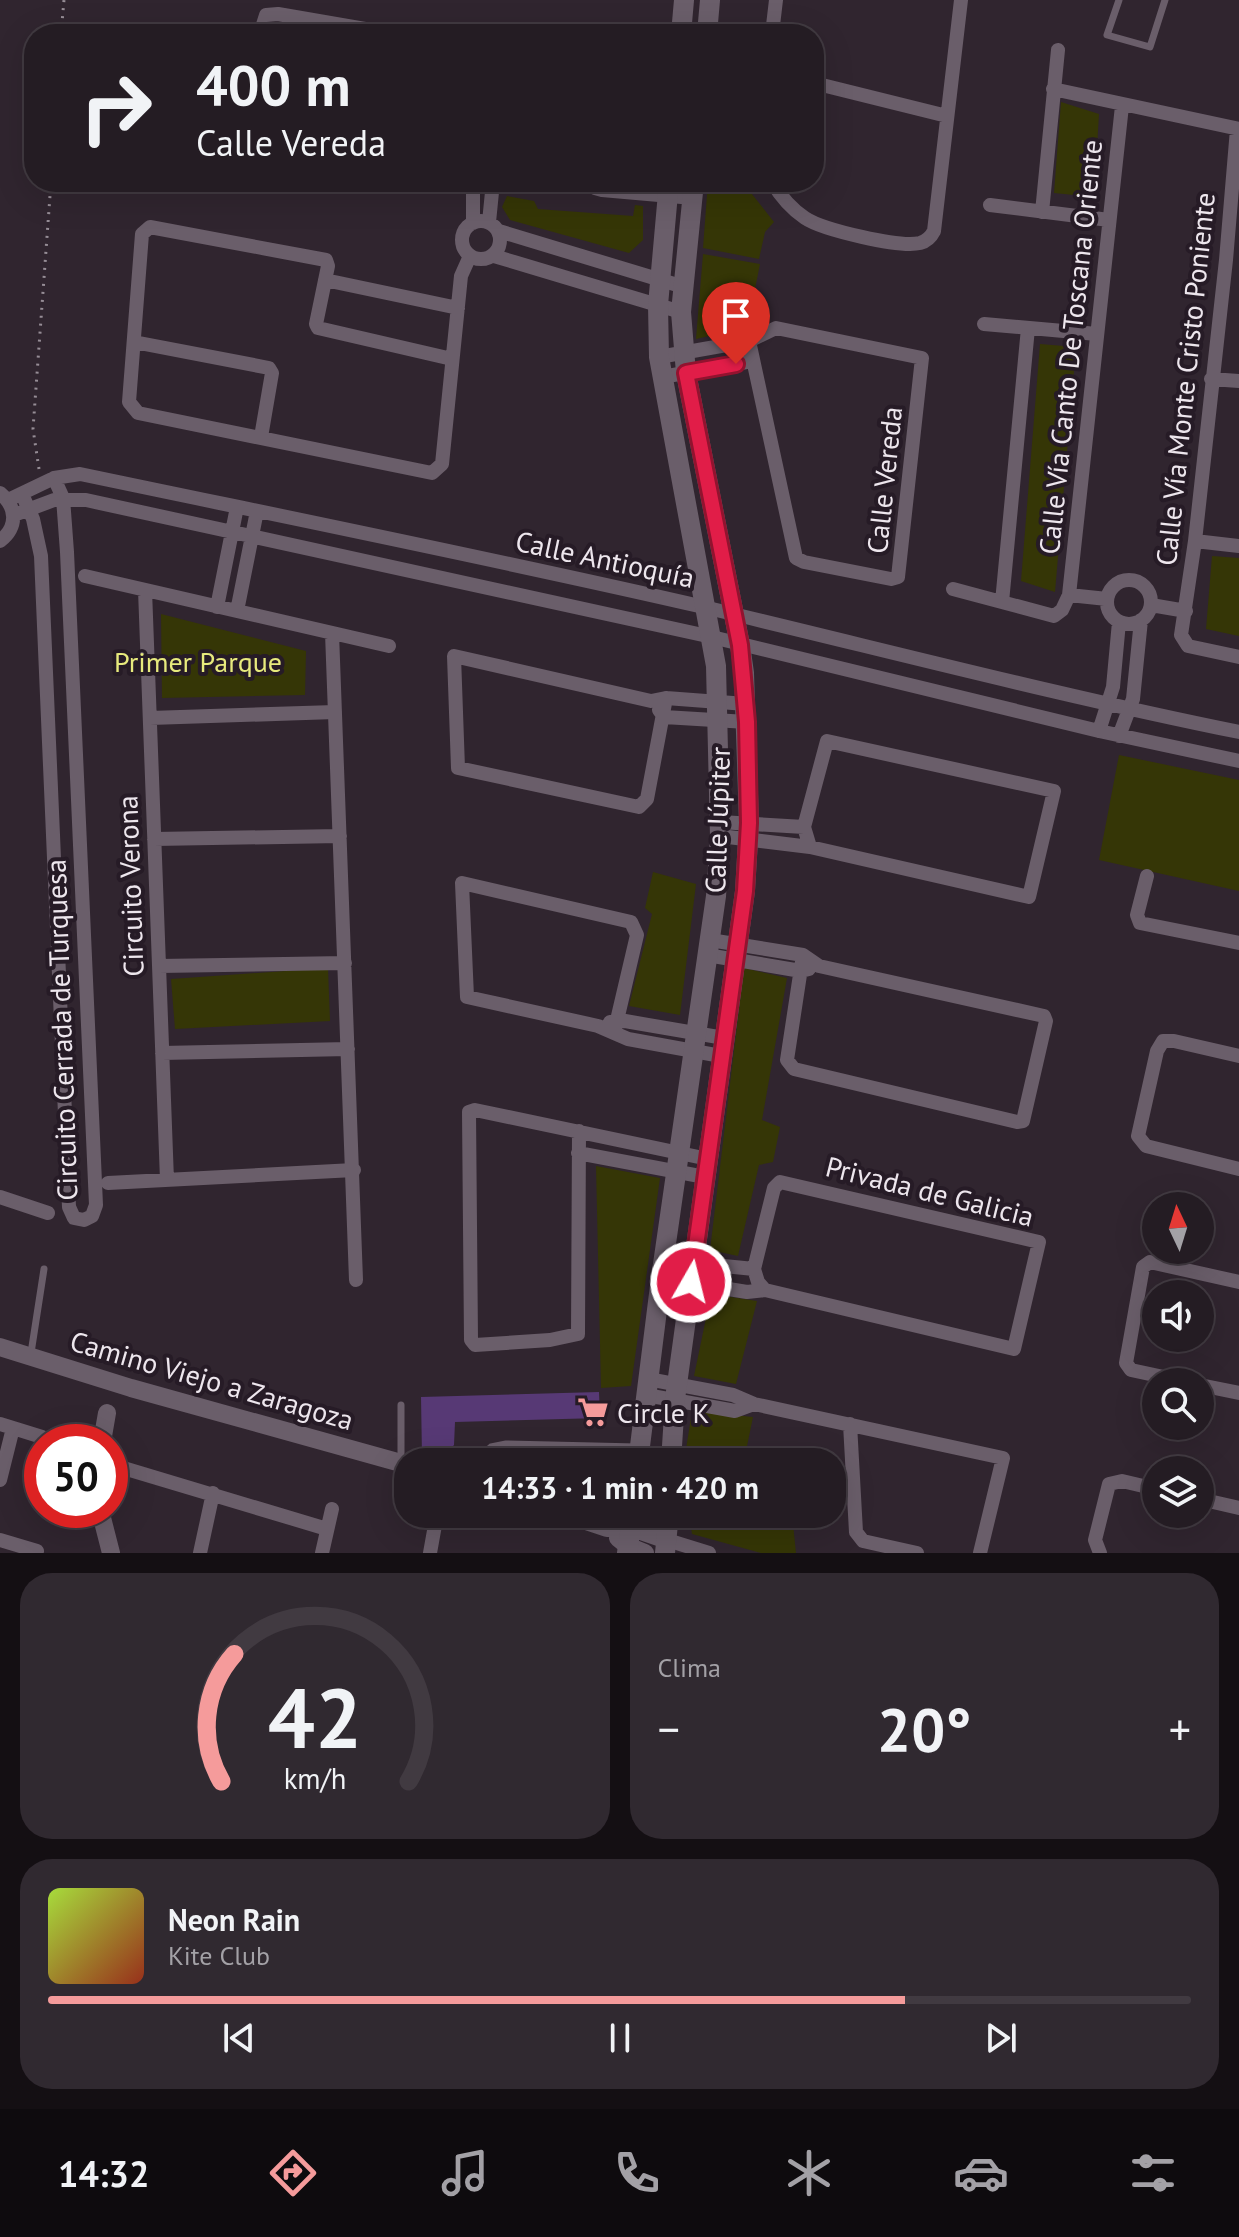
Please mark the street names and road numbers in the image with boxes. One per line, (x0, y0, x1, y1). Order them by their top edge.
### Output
street label: Calle Vía Canto De Toscana Oriente (1030, 138, 1110, 556)
street label: Calle Vía Monte Cristo Poniente (1147, 191, 1223, 567)
street label: Calle Vereda (858, 405, 910, 555)
street label: Calle Antioquía (512, 522, 698, 596)
street label: Calle Júpiter (696, 746, 738, 894)
street label: Circuito Verona (108, 795, 152, 977)
street label: Circuito Cerrada de Turquesa (37, 859, 85, 1201)
street label: Privada de Galicia (822, 1147, 1038, 1235)
street label: Camino Viejo a Zaragoza (66, 1322, 358, 1438)

